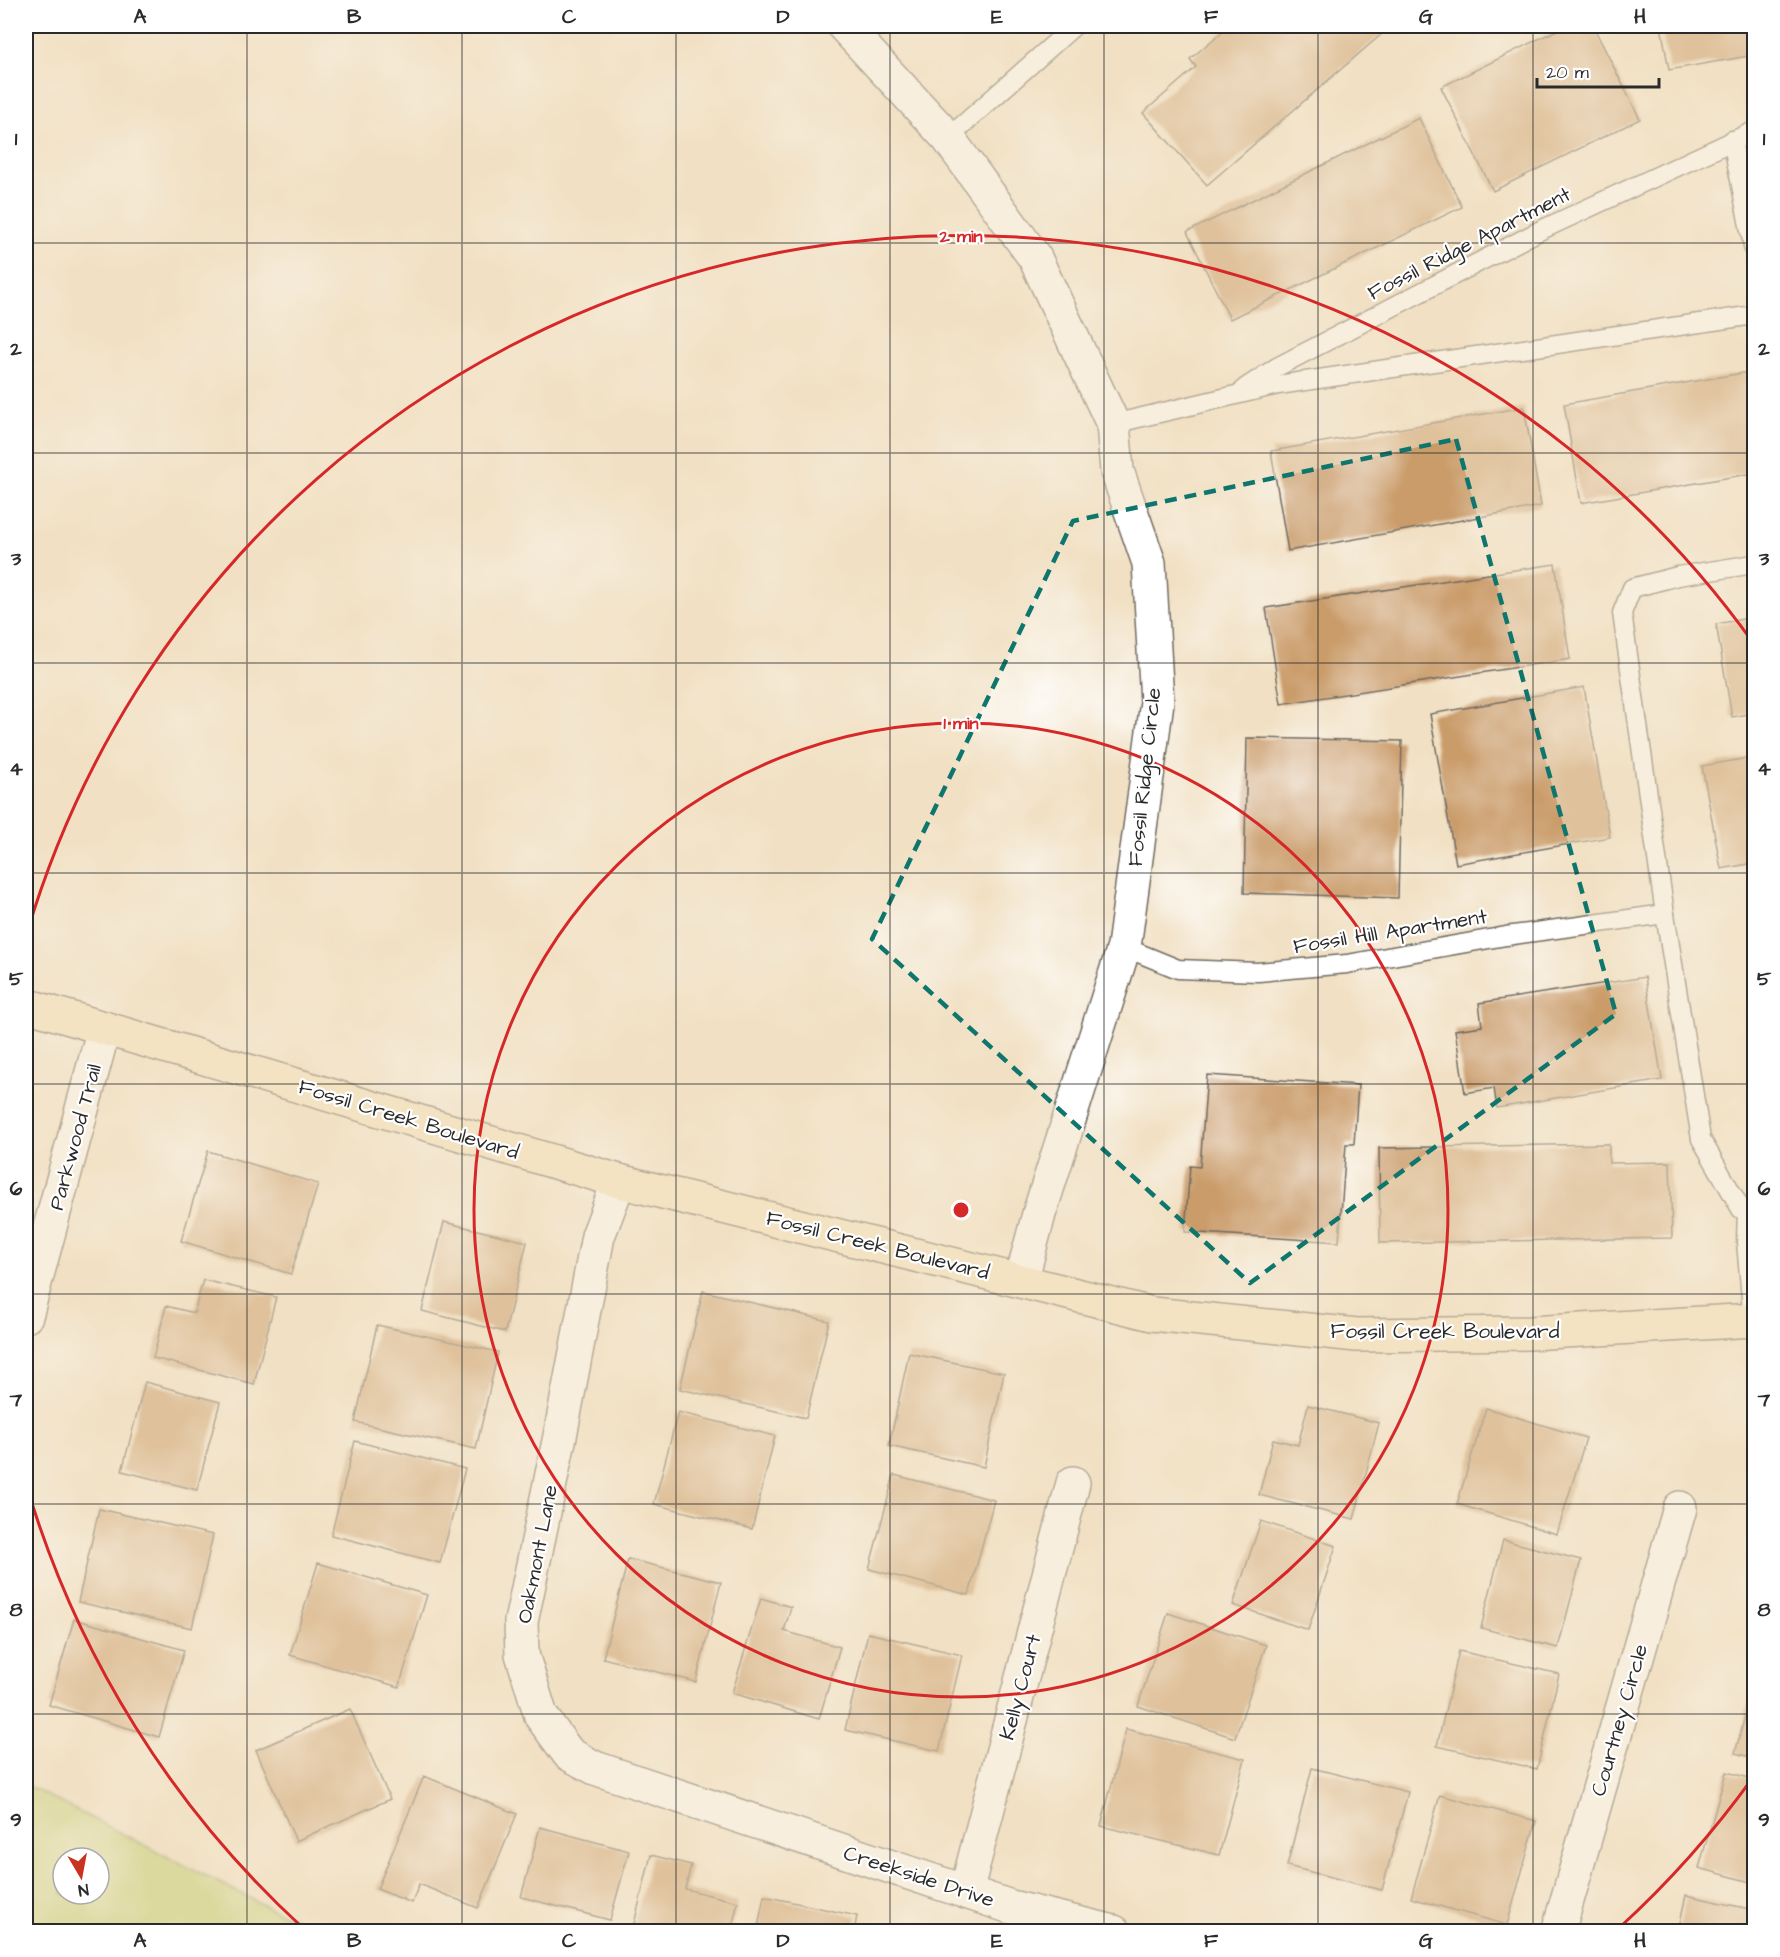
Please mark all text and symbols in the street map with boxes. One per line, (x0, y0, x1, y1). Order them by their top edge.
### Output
text: A (134, 3, 147, 31)
text: B (347, 3, 362, 31)
text: C (562, 3, 577, 31)
text: D (777, 3, 790, 31)
text: E (991, 3, 1003, 31)
text: F (1204, 3, 1219, 31)
text: G (1419, 3, 1433, 31)
text: H (1634, 3, 1646, 31)
scale bar (1537, 51, 1658, 89)
text: 20 m (1546, 60, 1589, 85)
text: 1 (15, 125, 18, 153)
text: 1 (1763, 125, 1766, 153)
street label: Fossil Ridge Apartment (1363, 179, 1577, 309)
text: 2 min (938, 224, 983, 249)
text: 2 (9, 335, 22, 363)
text: 2 (1757, 335, 1770, 363)
text: 3 (10, 545, 22, 573)
text: 3 (1758, 545, 1770, 573)
street label: Fossil Ridge Circle (1121, 686, 1170, 868)
text: 1 min (943, 711, 979, 736)
text: 4 (9, 755, 23, 783)
text: 4 (1757, 755, 1771, 783)
street label: Fossil Hill Apartment (1291, 902, 1490, 962)
text: 5 (9, 965, 24, 993)
text: 5 (1757, 965, 1772, 993)
street label: Parkwood Trail (42, 1061, 109, 1213)
street label: Fossil Creek Boulevard (295, 1072, 523, 1167)
text: 6 (10, 1175, 23, 1203)
text: 6 (1758, 1175, 1771, 1203)
centre of rings (951, 1200, 971, 1220)
street label: Fossil Creek Boulevard (763, 1204, 993, 1287)
street label: Fossil Creek Boulevard (1331, 1317, 1560, 1346)
text: 7 (9, 1386, 23, 1414)
text: 7 (1757, 1386, 1771, 1414)
street label: Oakmont Lane (510, 1482, 565, 1626)
text: 8 (10, 1596, 23, 1624)
text: 8 (1758, 1596, 1771, 1624)
street label: Kelly Court (992, 1631, 1051, 1744)
street label: Courtney Circle (1584, 1641, 1657, 1800)
text: 9 (10, 1806, 22, 1834)
text: 9 (1758, 1806, 1770, 1834)
street label: Creekside Drive (840, 1838, 998, 1915)
north arrow (51, 1846, 111, 1906)
text: N (77, 1878, 90, 1901)
text: A (134, 1927, 147, 1955)
text: B (347, 1927, 362, 1955)
text: C (562, 1927, 577, 1955)
text: D (777, 1927, 790, 1955)
text: E (991, 1927, 1003, 1955)
text: F (1204, 1927, 1219, 1955)
text: G (1419, 1927, 1433, 1955)
text: H (1634, 1927, 1646, 1955)

